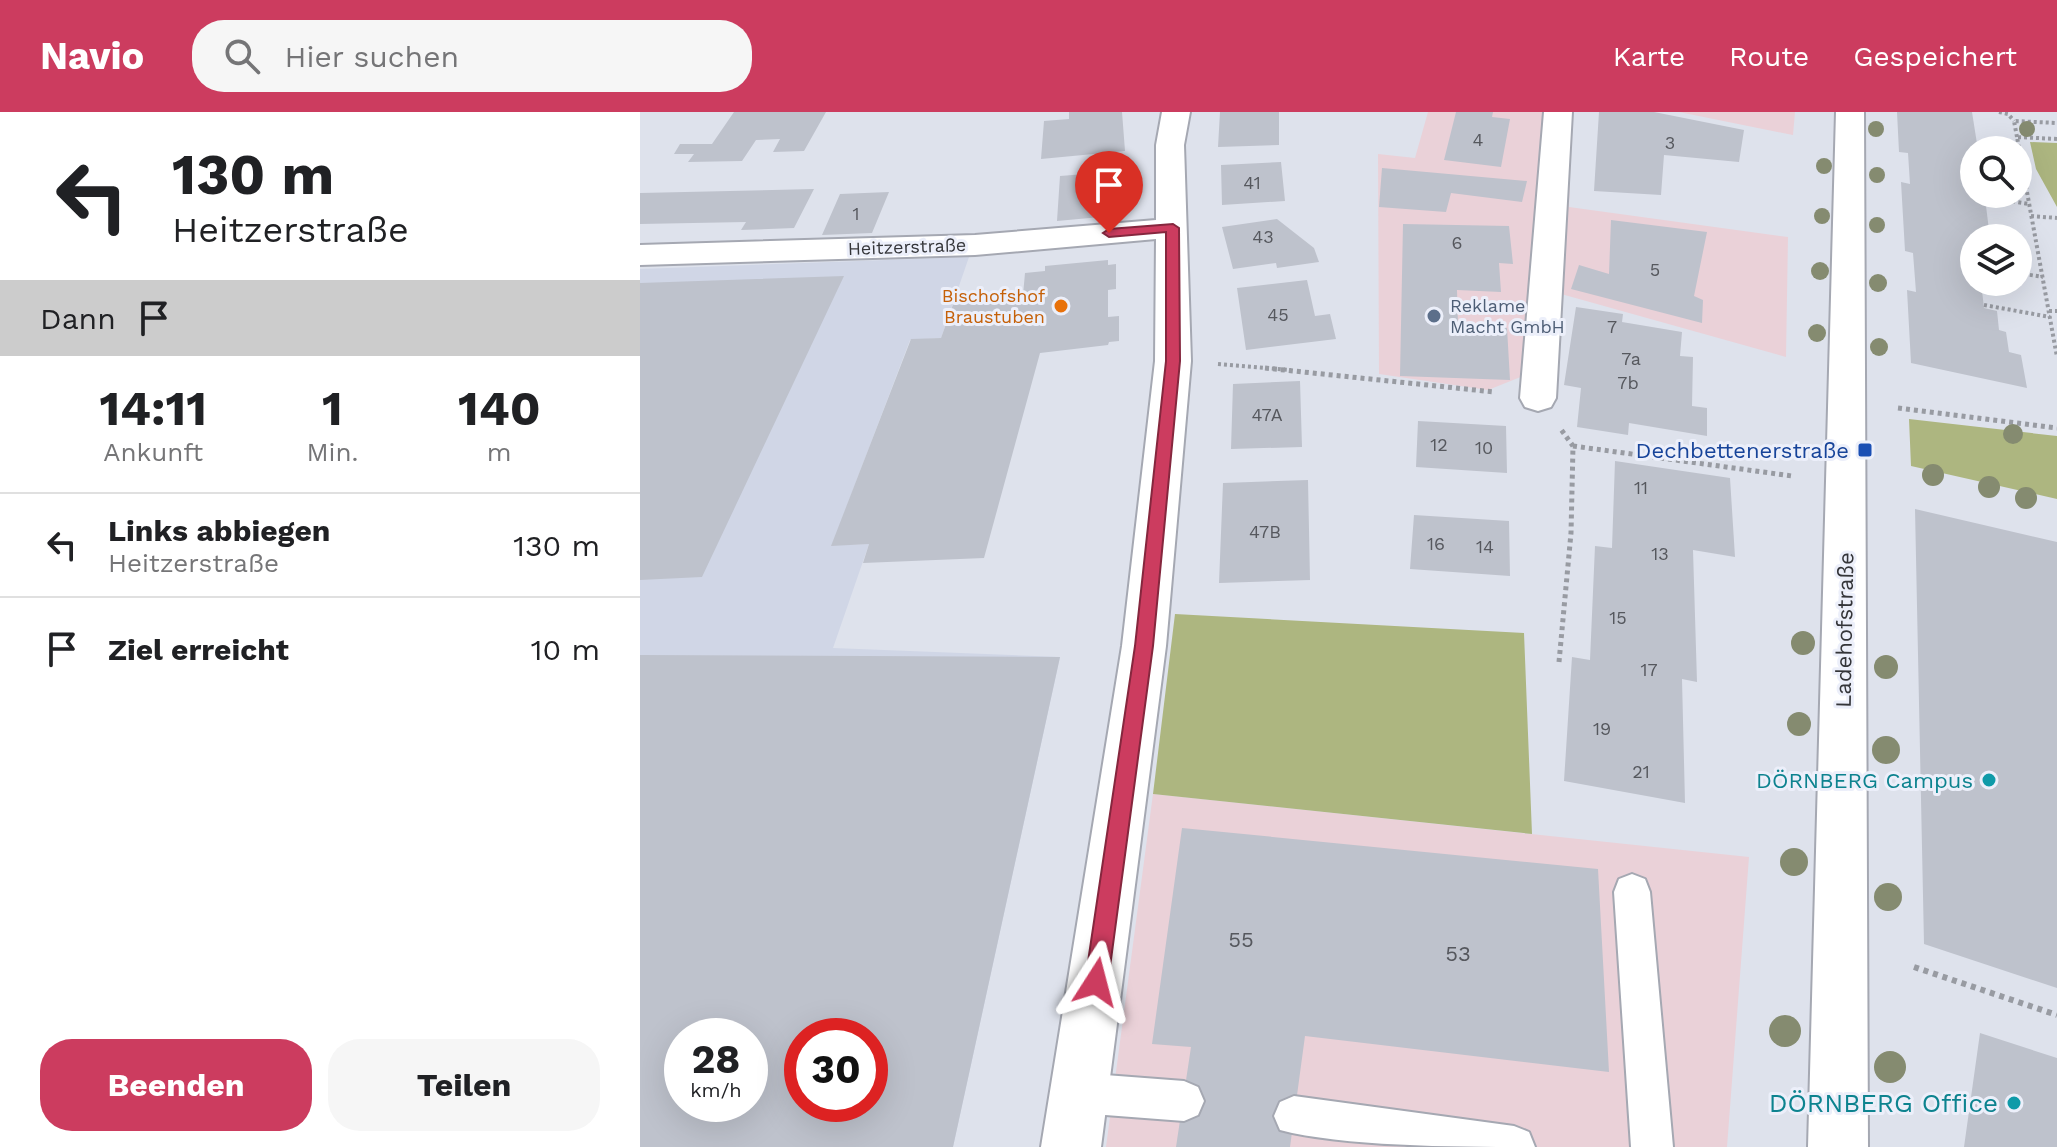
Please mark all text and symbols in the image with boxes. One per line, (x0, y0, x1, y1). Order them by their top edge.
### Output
search box (192, 20, 752, 92)
text: Navio (40, 34, 144, 78)
icon: search (220, 34, 264, 78)
text: Hier suchen (284, 39, 459, 74)
text: Karte (1613, 40, 1685, 73)
text: Route (1729, 40, 1809, 73)
text: Gespeichert (1853, 40, 2017, 73)
house number: 4 (1473, 129, 1484, 150)
house number: 3 (1665, 132, 1675, 153)
map controls (1960, 136, 2032, 296)
button: search (1960, 136, 2032, 208)
text: 130 m (172, 142, 334, 208)
icon: left (40, 144, 144, 248)
pin (1075, 151, 1143, 233)
icon: arrive (1087, 163, 1131, 207)
house number: 41 (1243, 172, 1261, 193)
house number: 1 (852, 203, 860, 224)
text: Heitzerstraße (172, 209, 409, 251)
button: layers (1960, 224, 2032, 296)
house number: 43 (1252, 226, 1274, 247)
house number: 6 (1452, 232, 1462, 253)
street label: Heitzerstraße (847, 234, 967, 259)
house number: 5 (1650, 259, 1660, 280)
place label: Bischofshof Braustuben (942, 285, 1045, 327)
place label: Reklame Macht GmbH (1450, 295, 1565, 337)
icon: arrive (132, 296, 176, 340)
marker: Bischofshof Braustuben (1052, 297, 1070, 315)
text: Dann (40, 301, 116, 336)
house number: 45 (1267, 304, 1289, 325)
marker: Reklame Macht GmbH (1425, 307, 1443, 325)
house number: 7 (1607, 316, 1617, 337)
house number: 7a (1621, 348, 1641, 369)
house number: 7b (1617, 372, 1639, 393)
text: 14:11 (99, 380, 207, 437)
text: 1 (322, 380, 343, 437)
text: 140 (458, 380, 541, 437)
house number: 47A (1251, 404, 1283, 425)
house number: 12 (1430, 434, 1448, 455)
text: Ankunft (103, 437, 203, 467)
text: Min. (306, 437, 359, 467)
text: m (487, 437, 512, 467)
house number: 10 (1475, 437, 1493, 458)
place label: Dechbettenerstraße (1636, 438, 1849, 463)
marker: Dechbettenerstraße (1856, 441, 1874, 459)
house number: 11 (1634, 477, 1648, 498)
text: Links abbiegen (108, 513, 330, 548)
house number: 47B (1249, 521, 1281, 542)
icon: left (40, 523, 84, 567)
text: 130 m (513, 528, 600, 563)
house number: 16 (1427, 533, 1445, 554)
house number: 14 (1476, 536, 1494, 557)
house number: 13 (1651, 543, 1669, 564)
text: Heitzerstraße (108, 548, 279, 578)
street label: Ladehofstraße (1831, 552, 1858, 708)
house number: 15 (1609, 607, 1627, 628)
icon: arrive (40, 627, 84, 671)
text: Ziel erreicht (108, 632, 289, 667)
text: 10 m (531, 632, 600, 667)
house number: 17 (1640, 659, 1658, 680)
house number: 19 (1593, 718, 1611, 739)
house number: 21 (1632, 761, 1650, 782)
place label: DÖRNBERG Campus (1756, 768, 1973, 793)
marker: DÖRNBERG Campus (1980, 771, 1998, 789)
house number: 55 (1228, 927, 1254, 952)
position arrow (1054, 940, 1138, 1024)
house number: 53 (1445, 941, 1471, 966)
speed limit sign: 30 (784, 1018, 888, 1122)
text: 28 (692, 1036, 740, 1083)
button: Beenden (40, 1039, 312, 1131)
button: Teilen (328, 1039, 600, 1131)
text: km/h (690, 1078, 742, 1102)
place label: DÖRNBERG Office (1769, 1088, 1998, 1118)
marker: DÖRNBERG Office (2005, 1094, 2023, 1112)

